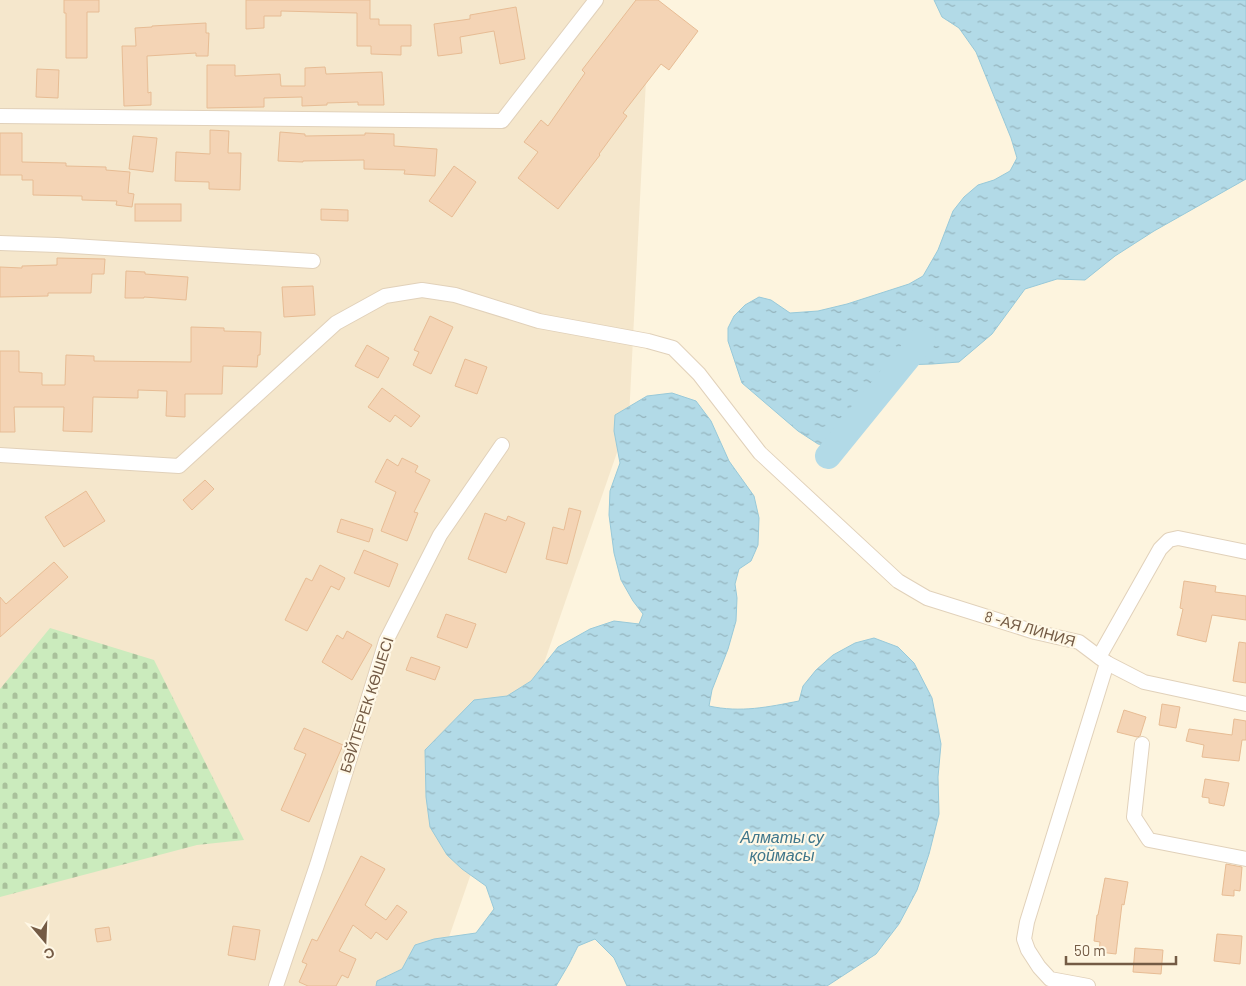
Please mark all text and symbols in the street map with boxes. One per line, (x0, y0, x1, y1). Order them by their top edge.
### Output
street label: 8 -АЯ ЛИНИЯ (983, 606, 1078, 650)
street label: БӘЙТЕРЕК КӨШЕСІ (336, 634, 397, 775)
water label: Алматы су қоймасы (739, 827, 825, 864)
north arrow (20, 916, 70, 966)
scale bar (1066, 934, 1176, 966)
text: 50 m (1074, 941, 1106, 959)
text: С (42, 944, 57, 963)

